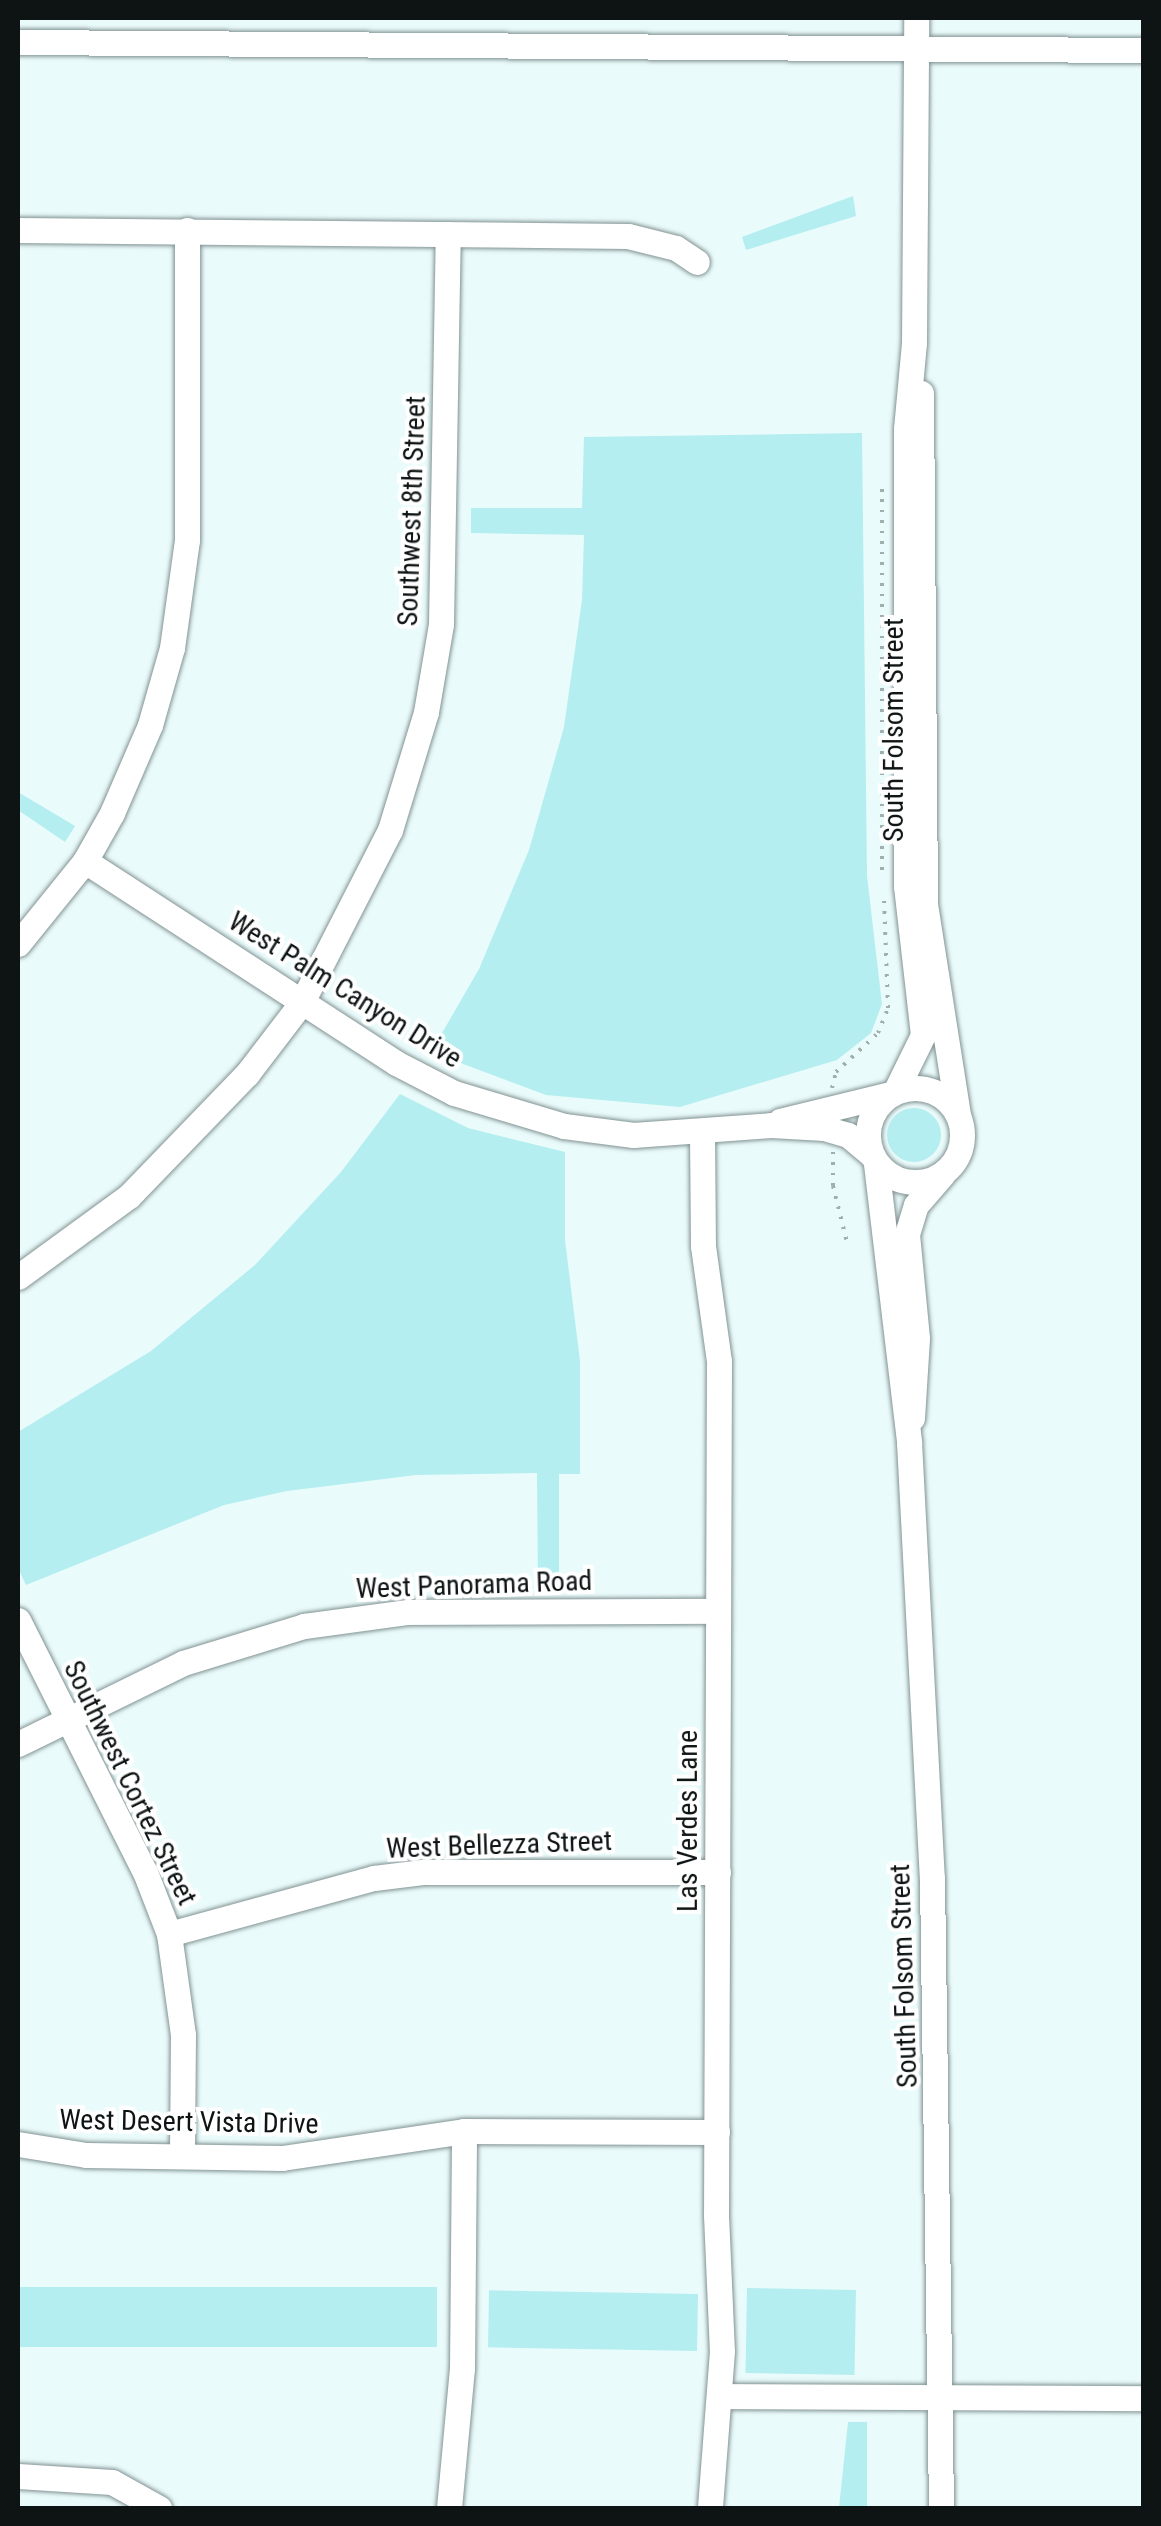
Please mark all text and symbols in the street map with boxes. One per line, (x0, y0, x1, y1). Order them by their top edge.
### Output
street label: Southwest 8th Street (391, 395, 433, 627)
street label: South Folsom Street (877, 618, 911, 842)
street label: West Palm Canyon Drive (222, 905, 468, 1075)
street label: West Panorama Road (355, 1564, 593, 1606)
street label: Southwest Cortez Street (56, 1655, 204, 1911)
street label: Las Verdes Lane (671, 1730, 705, 1912)
street label: West Bellezza Street (386, 1824, 612, 1866)
street label: South Folsom Street (883, 1864, 925, 2088)
street label: West Desert Vista Drive (59, 2103, 319, 2141)

